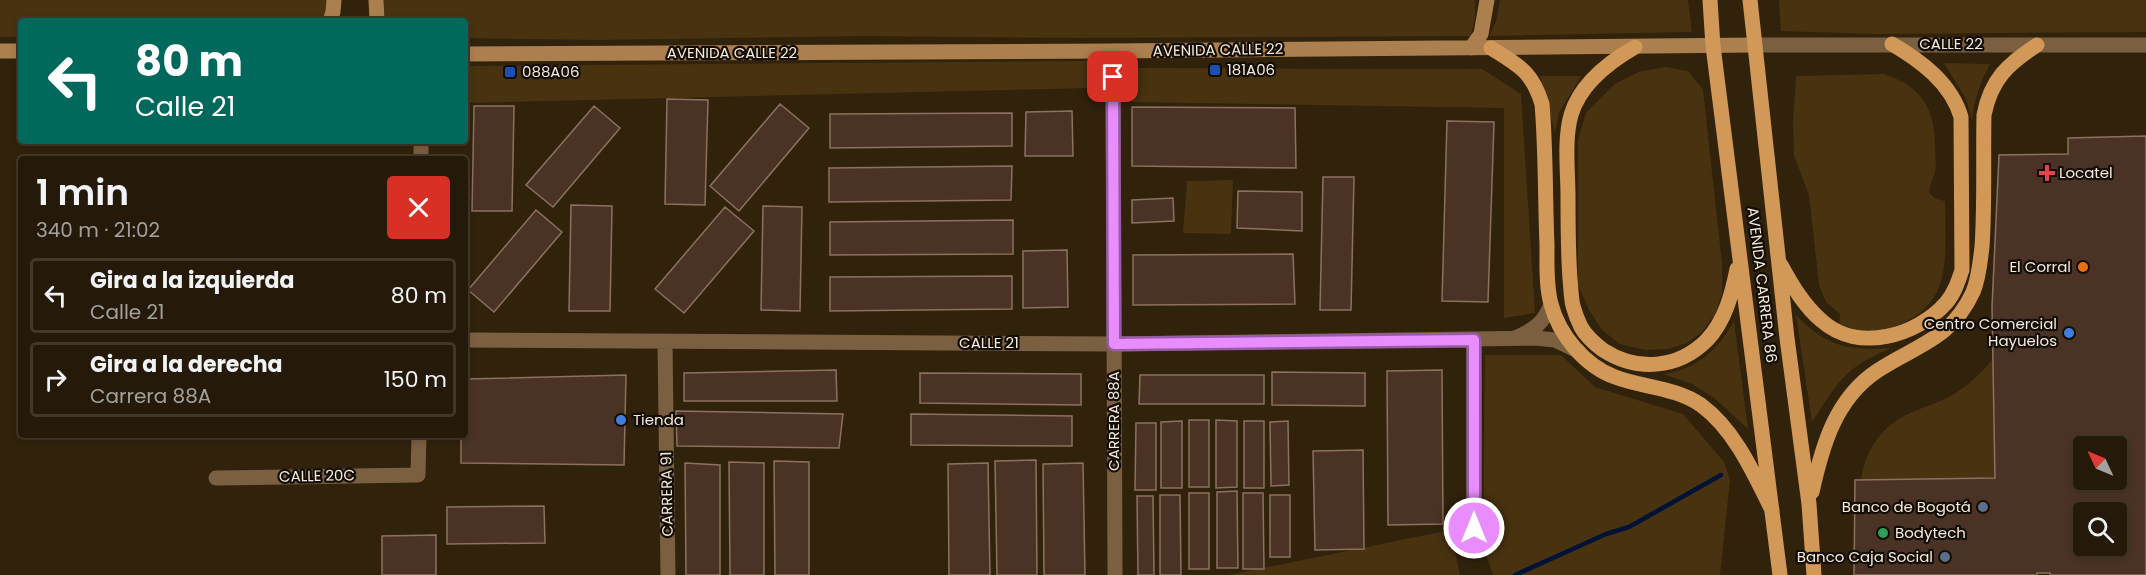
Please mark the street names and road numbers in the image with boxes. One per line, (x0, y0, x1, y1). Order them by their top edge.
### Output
street label: CALLE 22 (1919, 33, 1983, 54)
street label: AVENIDA CALLE 22 (1153, 38, 1283, 61)
street label: AVENIDA CALLE 22 (667, 42, 797, 63)
street label: AVENIDA CARRERA 86 (1743, 206, 1782, 364)
street label: CALLE 21 (959, 332, 1019, 353)
street label: CARRERA 88A (1103, 371, 1124, 471)
street label: CARRERA 91 (655, 451, 678, 537)
street label: CALLE 20C (279, 464, 355, 487)

